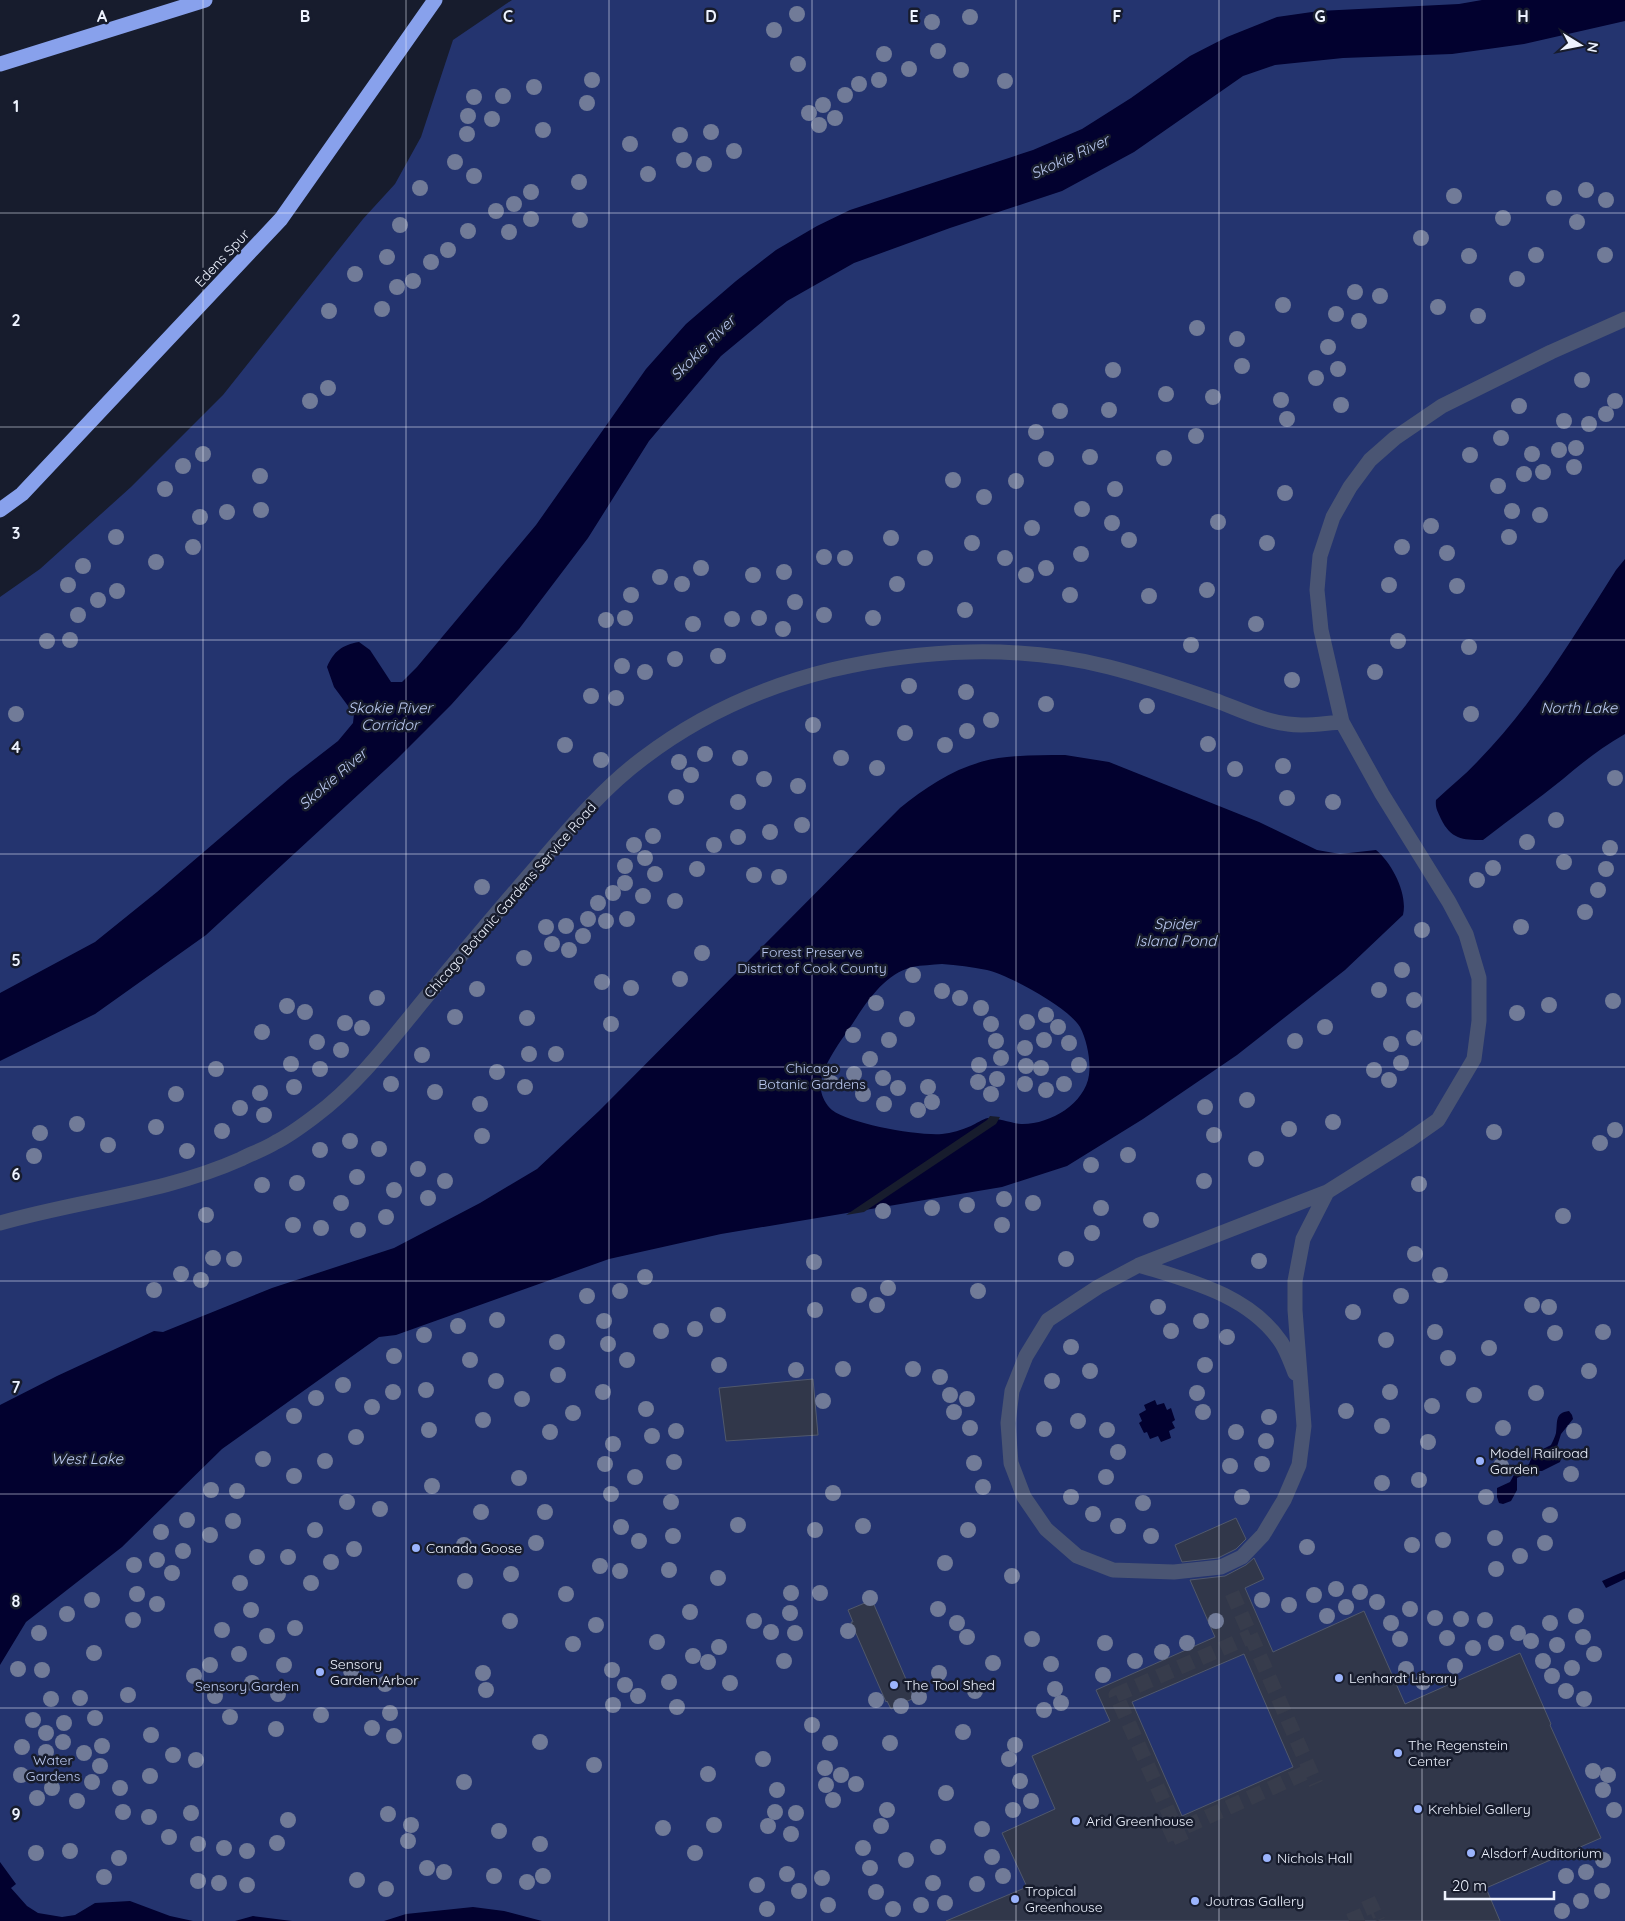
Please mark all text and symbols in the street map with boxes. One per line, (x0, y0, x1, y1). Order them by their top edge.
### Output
text: A (97, 6, 108, 26)
text: B (300, 6, 310, 26)
text: C (503, 6, 513, 26)
text: D (705, 6, 717, 26)
text: E (909, 6, 919, 26)
text: F (1113, 6, 1122, 26)
text: G (1314, 6, 1326, 26)
text: H (1517, 6, 1529, 26)
north arrow (1555, 20, 1605, 70)
text: N (1583, 41, 1603, 54)
text: 1 (13, 96, 19, 116)
water label: Skokie River (1028, 129, 1114, 183)
street label: Edens Spur (191, 225, 254, 291)
text: 2 (11, 310, 21, 330)
water label: Skokie River (666, 310, 741, 384)
text: 3 (12, 523, 20, 543)
water label: Skokie River Corridor (348, 698, 434, 734)
water label: North Lake (1541, 698, 1618, 717)
text: 4 (11, 737, 21, 757)
water label: Skokie River (295, 742, 372, 813)
street label: Chicago Botanic Gardens Service Road (420, 798, 600, 1002)
water label: Spider Island Pond (1136, 914, 1218, 950)
park label: Forest Preserve District of Cook County (737, 943, 887, 977)
text: 5 (11, 950, 21, 970)
park label: Chicago Botanic Gardens (758, 1059, 866, 1093)
text: 6 (12, 1164, 21, 1184)
text: 7 (12, 1377, 21, 1397)
place label: Model Railroad Garden (1490, 1444, 1588, 1478)
water label: West Lake (51, 1449, 124, 1468)
marker: Model Railroad Garden (1474, 1455, 1486, 1467)
place label: Canada Goose (426, 1539, 522, 1557)
marker: Canada Goose (410, 1542, 422, 1554)
text: 8 (12, 1591, 21, 1611)
place label: Sensory Garden Arbor (330, 1655, 419, 1689)
marker: Sensory Garden Arbor (314, 1666, 326, 1678)
place label: Lenhardt Library (1349, 1669, 1457, 1687)
marker: Lenhardt Library (1333, 1672, 1345, 1684)
place label: The Tool Shed (904, 1676, 995, 1694)
park label: Sensory Garden (195, 1677, 299, 1695)
marker: The Tool Shed (888, 1679, 900, 1691)
place label: The Regenstein Center (1408, 1736, 1508, 1770)
marker: The Regenstein Center (1392, 1747, 1404, 1759)
park label: Water Gardens (26, 1751, 80, 1785)
place label: Krehbiel Gallery (1428, 1800, 1531, 1818)
marker: Krehbiel Gallery (1412, 1803, 1424, 1815)
text: 9 (11, 1804, 21, 1824)
place label: Arid Greenhouse (1086, 1812, 1193, 1830)
marker: Arid Greenhouse (1070, 1815, 1082, 1827)
place label: Alsdorf Auditorium (1481, 1844, 1602, 1862)
marker: Alsdorf Auditorium (1465, 1847, 1477, 1859)
place label: Nichols Hall (1277, 1849, 1352, 1867)
marker: Nichols Hall (1261, 1852, 1273, 1864)
scale bar (1445, 1868, 1554, 1900)
text: 20 m (1452, 1876, 1487, 1895)
place label: Tropical Greenhouse (1025, 1882, 1103, 1916)
place label: Joutras Gallery (1205, 1892, 1304, 1910)
marker: Tropical Greenhouse (1009, 1893, 1021, 1905)
marker: Joutras Gallery (1189, 1895, 1201, 1907)

